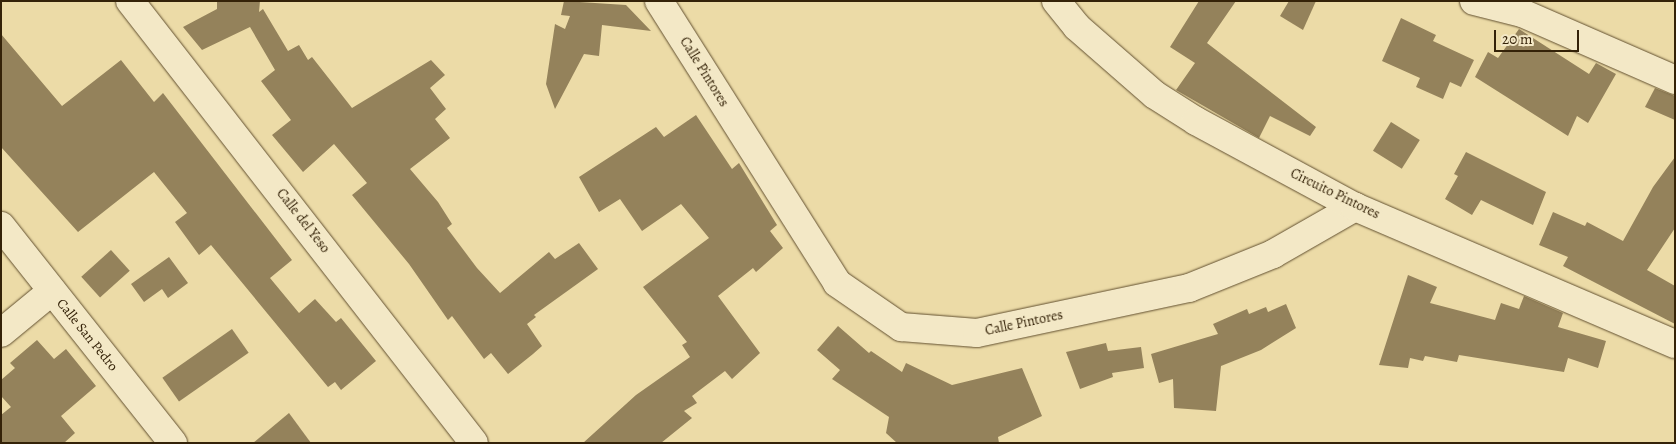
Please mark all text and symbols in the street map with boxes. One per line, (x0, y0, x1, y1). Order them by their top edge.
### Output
scale bar (1496, 20, 1581, 52)
text: 20 m (1502, 29, 1533, 49)
street label: Calle Pintores (676, 34, 732, 110)
street label: Circuito Pintores (1288, 165, 1382, 223)
street label: Calle del Yeso (273, 185, 333, 257)
street label: Calle San Pedro (53, 295, 121, 375)
street label: Calle Pintores (984, 307, 1064, 339)

